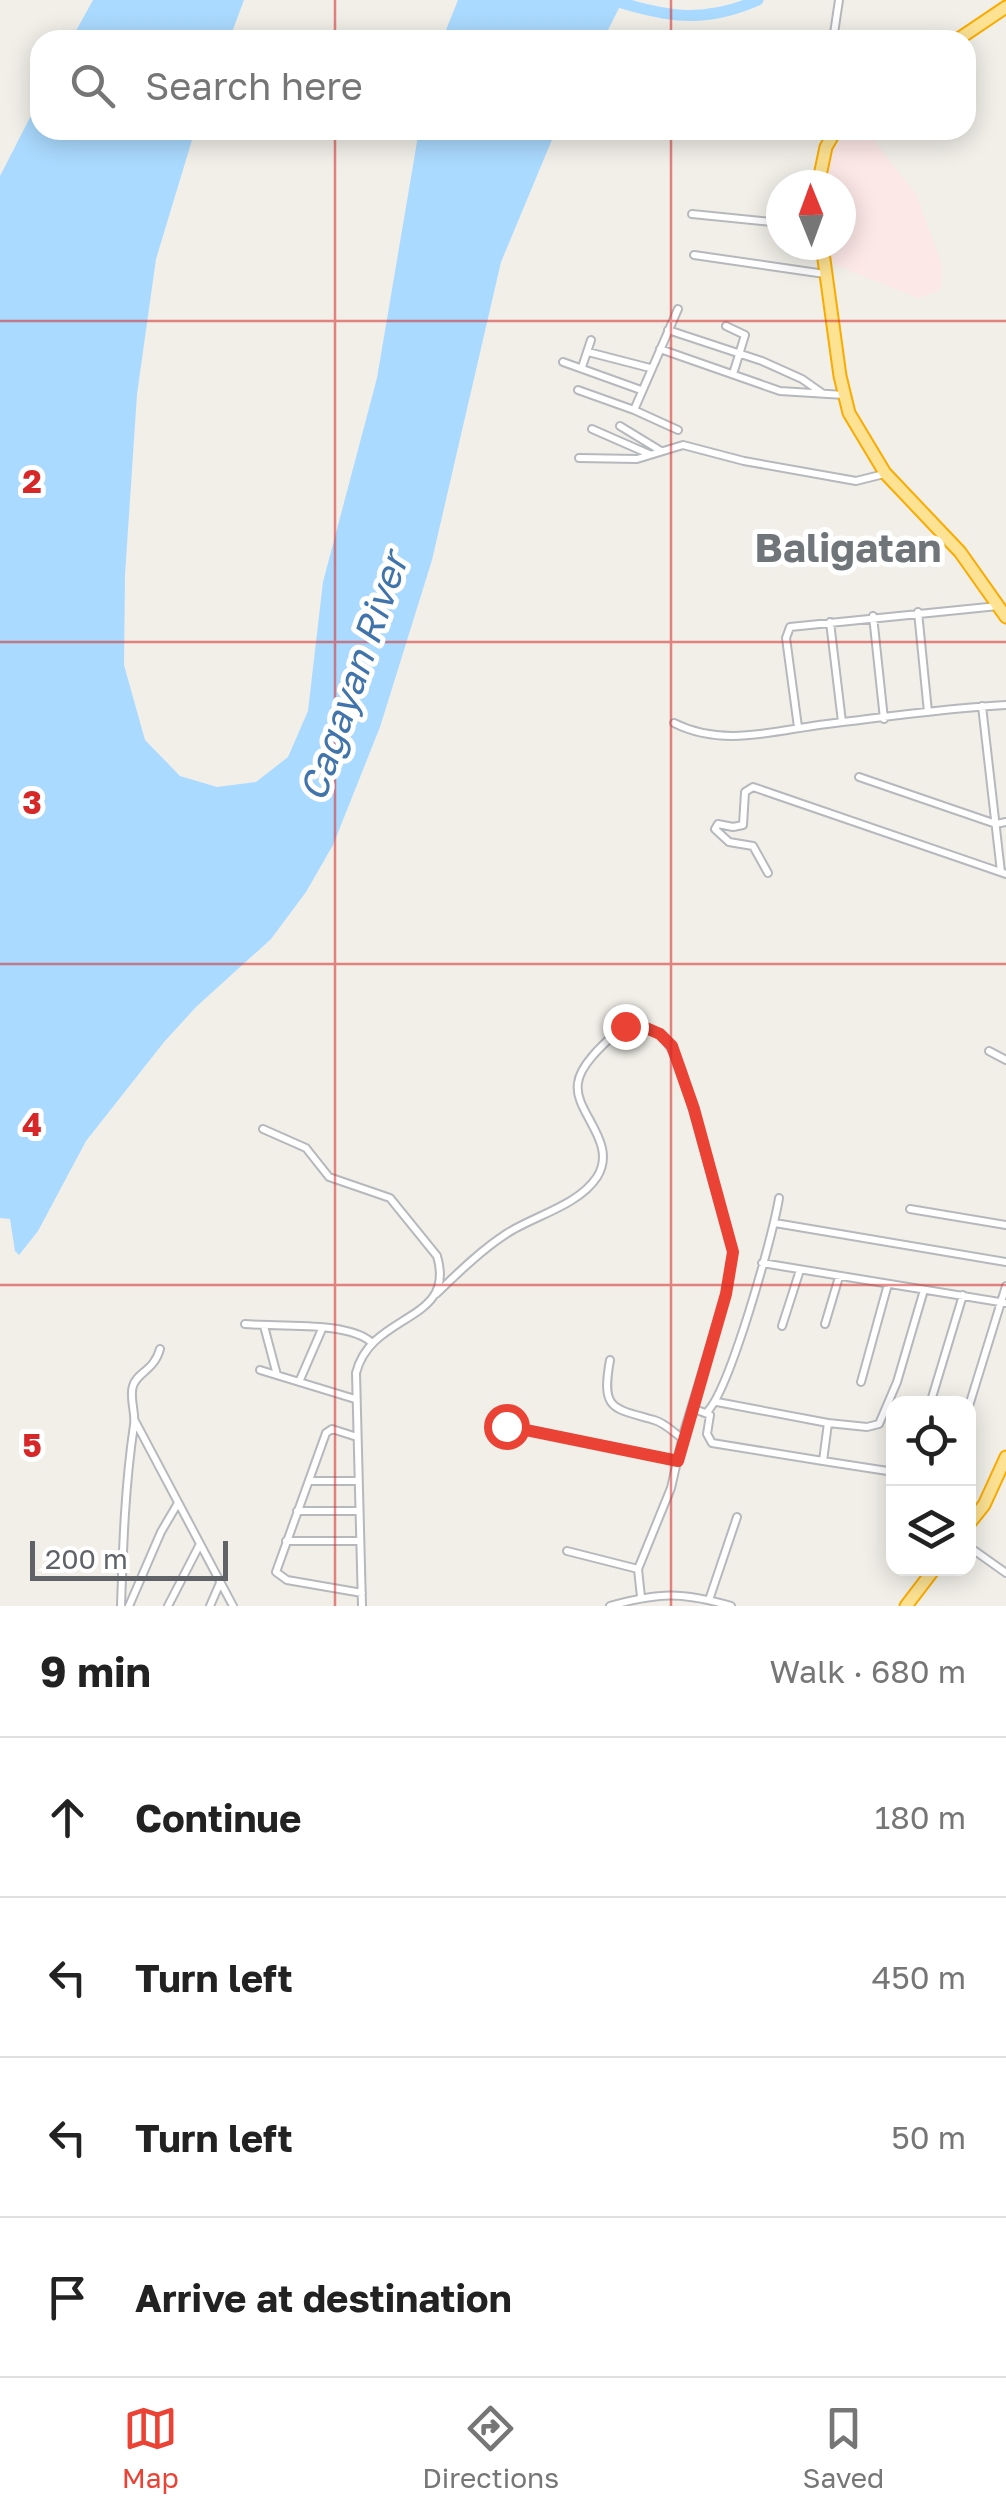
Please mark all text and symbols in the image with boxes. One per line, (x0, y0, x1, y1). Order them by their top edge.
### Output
search box (30, 30, 976, 140)
icon: search (65, 58, 120, 113)
text: Search here (145, 63, 363, 108)
north arrow (766, 170, 856, 260)
text: 2 (22, 462, 42, 500)
district label: Baligatan (755, 523, 941, 571)
water label: Cagayan River (289, 542, 418, 806)
text: 3 (22, 783, 42, 821)
route end (603, 1004, 649, 1050)
text: 4 (22, 1105, 42, 1143)
map controls (886, 1396, 976, 1576)
button: locate (886, 1396, 976, 1486)
route start (484, 1404, 530, 1450)
text: 5 (22, 1426, 42, 1464)
button: layers (886, 1486, 976, 1576)
scale bar (30, 1536, 228, 1580)
text: 200 m (45, 1542, 128, 1575)
text: 9 min (40, 1646, 151, 1696)
text: Walk · 680 m (770, 1652, 966, 1690)
icon: ahead (40, 1790, 95, 1845)
text: Continue (135, 1795, 301, 1840)
text: 180 m (875, 1798, 966, 1836)
icon: left (40, 1950, 95, 2005)
text: Turn left (135, 1955, 293, 2000)
text: 450 m (872, 1958, 966, 1996)
icon: left (40, 2110, 95, 2165)
text: Turn left (135, 2115, 293, 2160)
text: 50 m (891, 2118, 966, 2156)
icon: arrive (40, 2270, 95, 2325)
text: Arrive at destination (135, 2275, 512, 2320)
tab: Map (122, 2401, 179, 2494)
tab: Directions (422, 2401, 559, 2494)
tab: Saved (802, 2401, 884, 2494)

